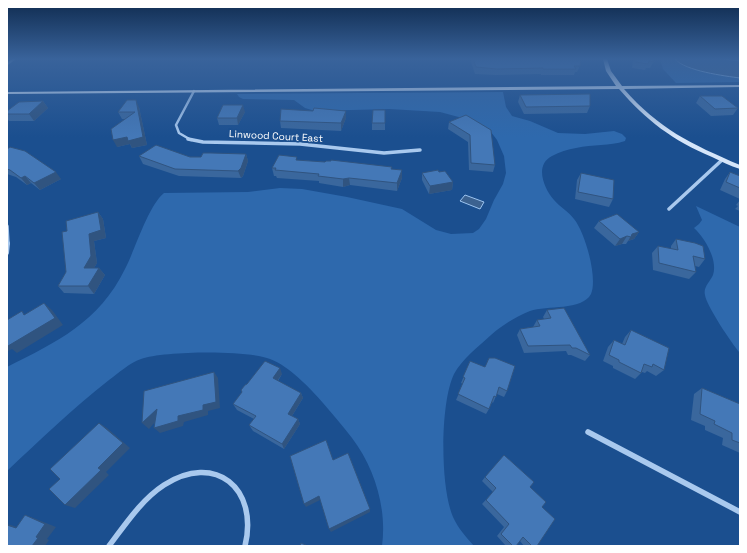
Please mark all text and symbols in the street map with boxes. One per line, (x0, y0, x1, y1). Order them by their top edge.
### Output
street label: Linwood Court East (229, 127, 324, 145)

